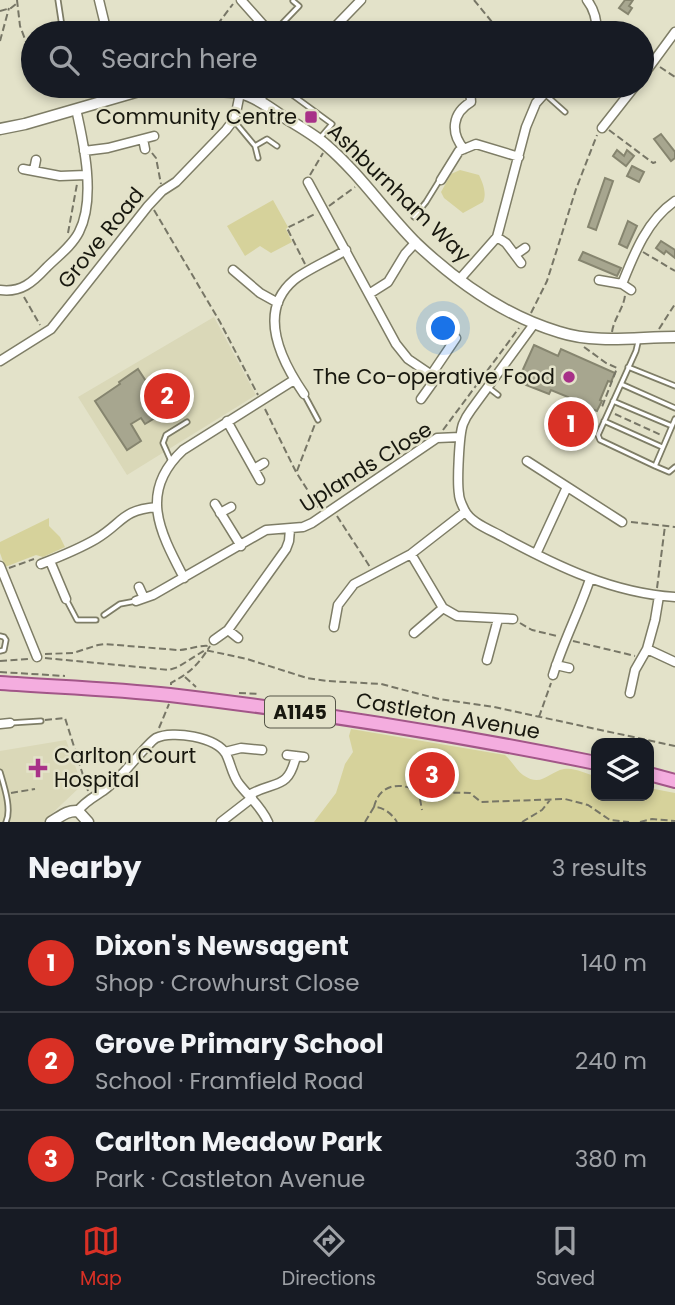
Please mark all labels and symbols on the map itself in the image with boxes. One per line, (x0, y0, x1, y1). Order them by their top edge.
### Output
place label: Community Centre (96, 102, 297, 131)
marker: Community Centre (303, 109, 319, 125)
street label: Ashburnham Way (321, 117, 477, 269)
street label: Grove Road (51, 181, 150, 294)
your location (426, 311, 460, 345)
place label: The Co-operative Food (313, 362, 555, 391)
marker: The Co-operative Food (561, 369, 577, 385)
pin: 2 (144, 370, 190, 422)
pin: 1 (548, 398, 594, 450)
street label: Uplands Close (294, 414, 437, 519)
street label: Castleton Avenue (354, 685, 542, 746)
road number: A1145 (265, 696, 335, 727)
place label: Carlton Court Hospital (54, 741, 196, 794)
pin: 3 (409, 749, 455, 801)
marker: Carlton Court Hospital (28, 758, 48, 778)

